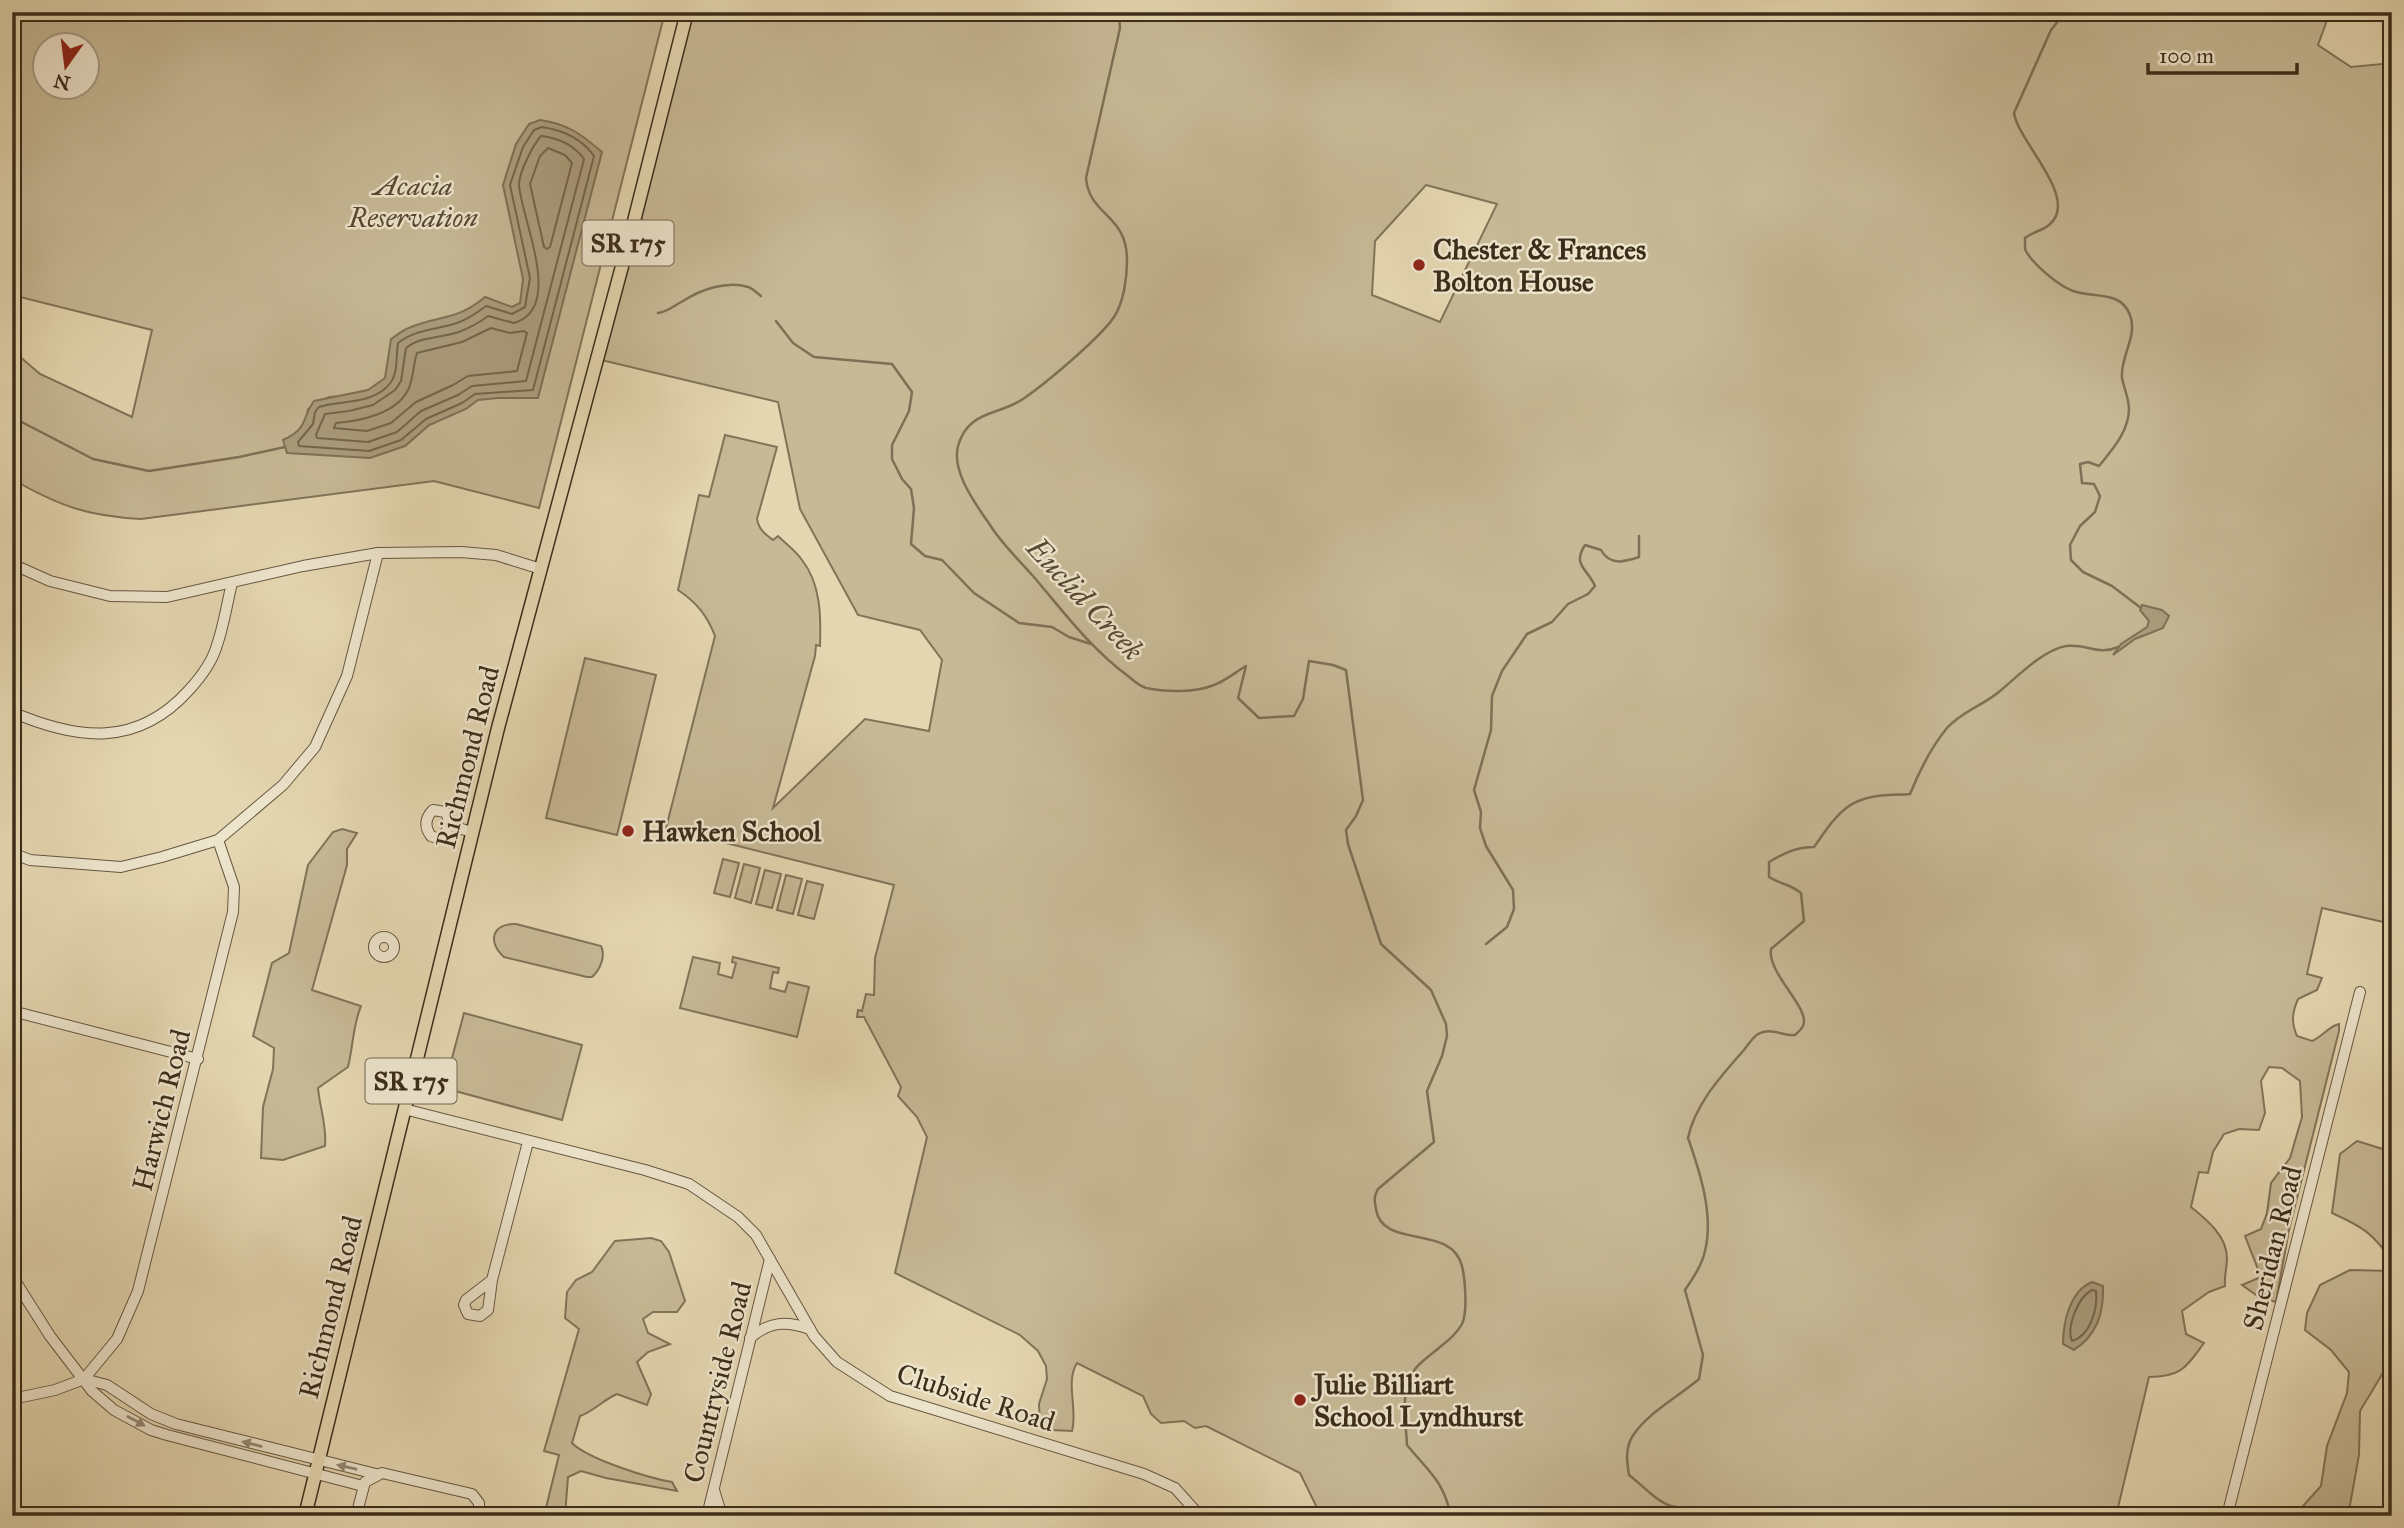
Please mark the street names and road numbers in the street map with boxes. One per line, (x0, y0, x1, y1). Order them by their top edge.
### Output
road number: SR 175 (582, 220, 674, 266)
street label: Richmond Road (428, 662, 507, 852)
street label: Harwich Road (124, 1025, 199, 1195)
road number: SR 175 (366, 1058, 457, 1104)
street label: Sheridan Road (2235, 1162, 2310, 1334)
street label: Richmond Road (291, 1212, 370, 1402)
street label: Countryside Road (676, 1278, 759, 1486)
street label: Clubside Road (892, 1355, 1059, 1439)

